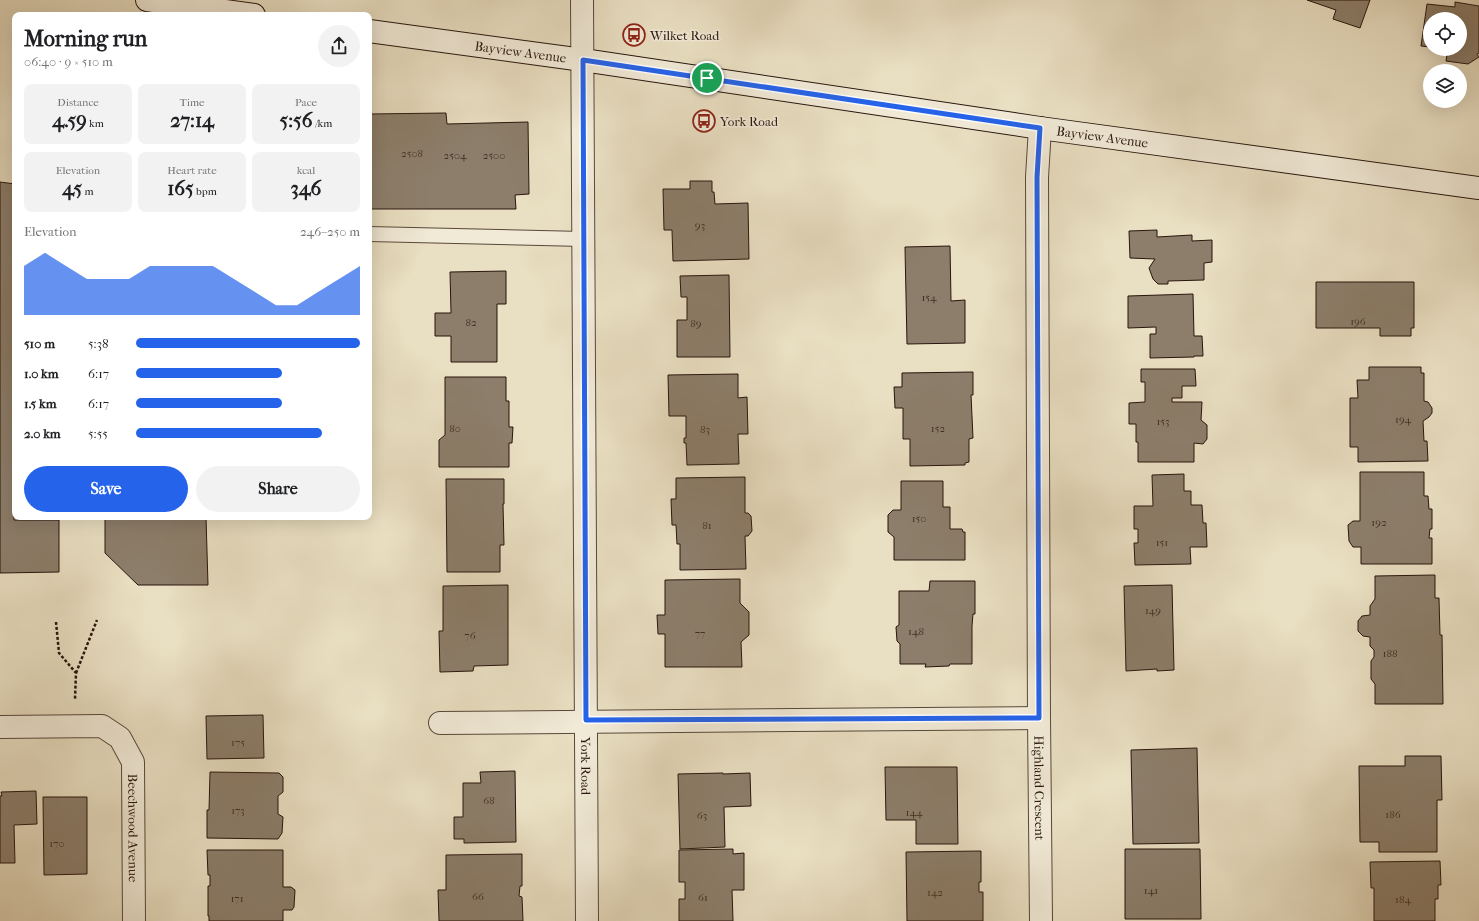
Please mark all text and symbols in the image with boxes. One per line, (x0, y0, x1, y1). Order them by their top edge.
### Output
map controls (1423, 12, 1467, 108)
button: locate (1423, 12, 1467, 56)
bus stop icon: Wilket Road (621, 22, 647, 48)
button: share (318, 25, 360, 67)
text: Morning run (24, 26, 147, 52)
place label: Wilket Road (649, 28, 720, 43)
street label: Bayview Avenue (474, 38, 568, 66)
text: 06:40 · 9 × 510 m (24, 54, 113, 69)
pin (690, 61, 724, 95)
button: layers (1423, 64, 1467, 108)
icon: arrive (696, 67, 718, 89)
text: Distance (57, 96, 99, 109)
text: Time (180, 96, 205, 109)
text: Pace (295, 96, 317, 109)
bus stop icon: York Road (691, 108, 717, 134)
text: 4.59 (52, 109, 87, 132)
text: 27:14 (170, 109, 214, 132)
text: 5:56 (280, 109, 313, 132)
place label: York Road (719, 114, 779, 129)
text: km (87, 117, 104, 130)
text: /km (313, 117, 332, 130)
street label: Bayview Avenue (1056, 123, 1150, 151)
house number: 2508 (401, 147, 423, 160)
house number: 2504 (444, 149, 467, 162)
house number: 2500 (483, 149, 505, 162)
text: Elevation (56, 164, 100, 177)
text: Heart rate (167, 164, 217, 177)
text: kcal (297, 164, 315, 177)
text: 45 (62, 177, 82, 200)
text: 165 (167, 177, 194, 200)
text: 346 (291, 177, 321, 200)
text: m (82, 185, 94, 198)
text: bpm (194, 185, 217, 198)
house number: 93 (695, 219, 705, 232)
text: Elevation (24, 224, 77, 239)
text: 246–250 m (300, 224, 360, 239)
house number: 154 (921, 291, 937, 304)
house number: 196 (1350, 315, 1366, 328)
house number: 82 (465, 316, 477, 329)
house number: 89 (690, 317, 702, 330)
text: 510 m (24, 336, 55, 351)
text: 5:38 (88, 336, 109, 351)
text: 1.0 km (24, 366, 59, 381)
text: 6:17 (88, 366, 109, 381)
text: 1.5 km (24, 396, 57, 411)
text: 6:17 (88, 396, 109, 411)
house number: 194 (1395, 413, 1412, 426)
house number: 153 (1156, 415, 1170, 428)
house number: 80 (449, 422, 461, 435)
house number: 152 (931, 422, 945, 435)
house number: 83 (700, 423, 710, 436)
text: 2.0 km (24, 426, 61, 441)
text: 5:55 (88, 426, 108, 441)
button: Save (24, 466, 188, 512)
button: Share (196, 466, 360, 512)
house number: 150 (912, 512, 926, 525)
house number: 192 (1371, 516, 1387, 529)
house number: 81 (702, 519, 712, 532)
house number: 151 (1156, 536, 1168, 549)
house number: 149 (1145, 604, 1161, 617)
house number: 148 (908, 625, 924, 638)
house number: 77 (695, 627, 705, 640)
house number: 76 (464, 629, 476, 642)
house number: 188 (1383, 647, 1397, 660)
street label: Highland Crescent (1031, 735, 1047, 841)
house number: 175 (231, 736, 245, 749)
street label: York Road (578, 736, 593, 796)
street label: Beechwood Avenue (125, 774, 141, 883)
house number: 68 (483, 794, 495, 807)
house number: 173 (231, 804, 245, 817)
house number: 144 (906, 806, 923, 819)
house number: 186 (1385, 808, 1401, 821)
house number: 63 (697, 809, 707, 822)
house number: 170 (49, 837, 65, 850)
house number: 141 (1144, 884, 1158, 897)
house number: 142 (927, 886, 943, 899)
house number: 66 (472, 890, 484, 903)
house number: 61 (698, 891, 708, 904)
house number: 171 (230, 892, 244, 905)
house number: 184 (1395, 893, 1411, 906)

